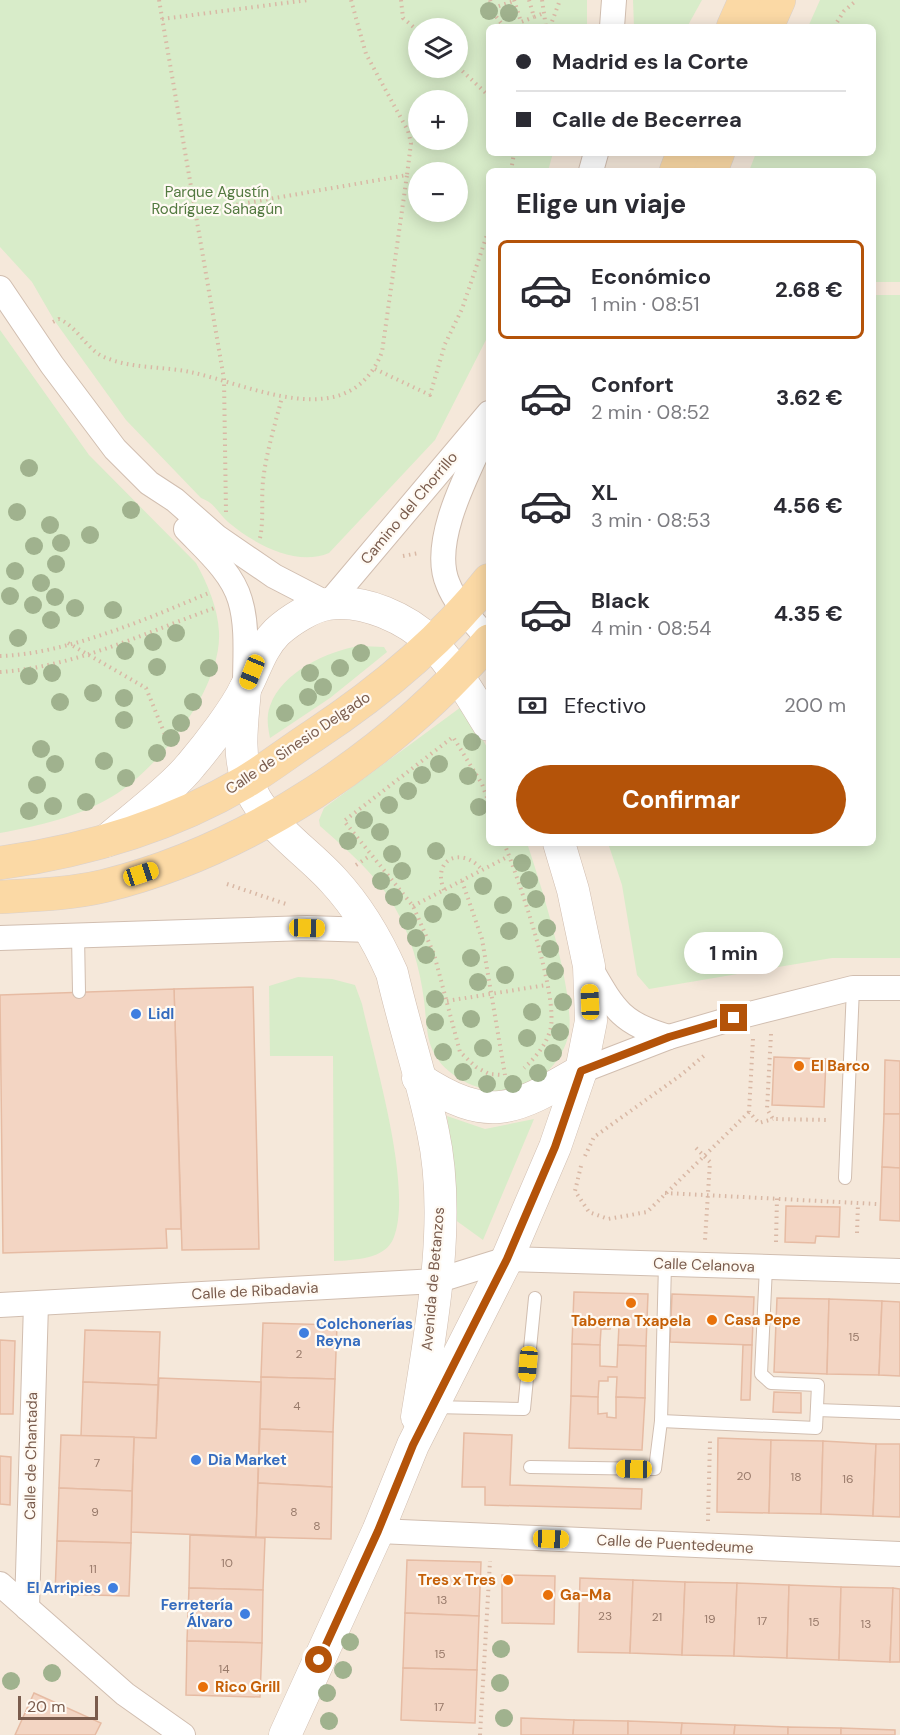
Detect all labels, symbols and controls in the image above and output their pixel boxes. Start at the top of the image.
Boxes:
map controls [408,18,468,222]
button: layers [408,18,468,78]
text: Madrid es la Corte [552,47,749,76]
button: + [408,90,468,150]
text: Calle de Becerrea [552,105,742,134]
button: − [408,162,468,222]
park label: Parque Agustín Rodríguez Sahagún [151,182,283,219]
text: Elige un viaje [516,186,686,221]
text: Económico [591,262,711,291]
icon: car [519,263,573,317]
text: 2.68 € [775,275,843,304]
text: 1 min · 08:51 [591,291,700,317]
text: Confort [591,370,674,399]
icon: car [519,371,573,425]
text: 3.62 € [776,383,843,412]
text: 2 min · 08:52 [591,399,710,425]
street label: Camino del Chorrillo [356,447,462,569]
text: XL [591,478,618,507]
icon: car [519,479,573,533]
text: 4.56 € [773,491,843,520]
text: 3 min · 08:53 [591,507,711,533]
text: Black [591,586,650,615]
icon: car [519,587,573,641]
text: 4.35 € [774,599,843,628]
text: 4 min · 08:54 [591,615,711,641]
car [237,652,267,692]
street label: Calle de Sinesio Delgado [222,687,374,799]
icon: cash [516,689,549,722]
text: Efectivo [564,691,646,720]
text: 200 m [784,692,846,718]
button: Confirmar [516,765,846,834]
car [121,860,161,888]
car [289,919,325,937]
callout: 1 min [684,931,783,973]
text: 1 min [709,940,758,966]
car [580,984,600,1020]
place label: Lidl [148,1004,174,1024]
route end [720,1004,747,1031]
marker: Lidl [129,1007,143,1021]
place label: El Barco [811,1056,870,1076]
marker: El Barco [792,1059,806,1073]
street label: Avenida de Betanzos [417,1206,449,1352]
street label: Calle Celanova [653,1253,755,1277]
street label: Calle de Ribadavia [191,1278,319,1304]
marker: Taberna Txapela [624,1296,638,1310]
place label: Casa Pepe [724,1310,801,1330]
place label: Taberna Txapela [571,1311,691,1331]
marker: Casa Pepe [705,1313,719,1327]
place label: Colchonerías Reyna [316,1314,413,1351]
marker: Colchonerías Reyna [297,1326,311,1340]
house number: 15 [848,1329,860,1345]
car [517,1345,539,1383]
house number: 2 [296,1346,303,1362]
street label: Calle de Chantada [20,1392,42,1520]
house number: 4 [293,1398,301,1414]
place label: Dia Market [208,1450,287,1470]
marker: Dia Market [189,1453,203,1467]
house number: 7 [94,1455,100,1471]
car [616,1460,652,1478]
house number: 20 [736,1468,752,1484]
house number: 18 [790,1469,802,1485]
house number: 16 [842,1471,854,1487]
house number: 9 [91,1504,99,1520]
house number: 8 [290,1504,298,1520]
house number: 8 [313,1518,321,1534]
car [533,1529,569,1549]
street label: Calle de Puentedeume [596,1530,754,1558]
house number: 10 [221,1555,233,1571]
house number: 11 [89,1561,97,1577]
place label: Tres x Tres [418,1570,496,1590]
marker: Tres x Tres [501,1573,515,1587]
place label: El Arripies [27,1578,101,1598]
marker: El Arripies [106,1581,120,1595]
place label: Ga-Ma [560,1585,611,1605]
marker: Ga-Ma [541,1588,555,1602]
house number: 13 [437,1592,447,1608]
place label: Ferretería Álvaro [161,1595,233,1632]
marker: Ferretería Álvaro [238,1607,252,1621]
house number: 23 [598,1608,612,1624]
house number: 21 [652,1609,662,1625]
house number: 19 [704,1611,716,1627]
house number: 17 [757,1613,767,1629]
house number: 15 [808,1614,820,1630]
house number: 13 [861,1616,871,1632]
route start [305,1646,332,1673]
house number: 15 [434,1646,446,1662]
house number: 14 [218,1661,230,1677]
place label: Rico Grill [215,1677,280,1697]
marker: Rico Grill [196,1680,210,1694]
scale bar [18,1693,98,1720]
text: 20 m [27,1696,66,1717]
house number: 17 [434,1699,444,1715]

